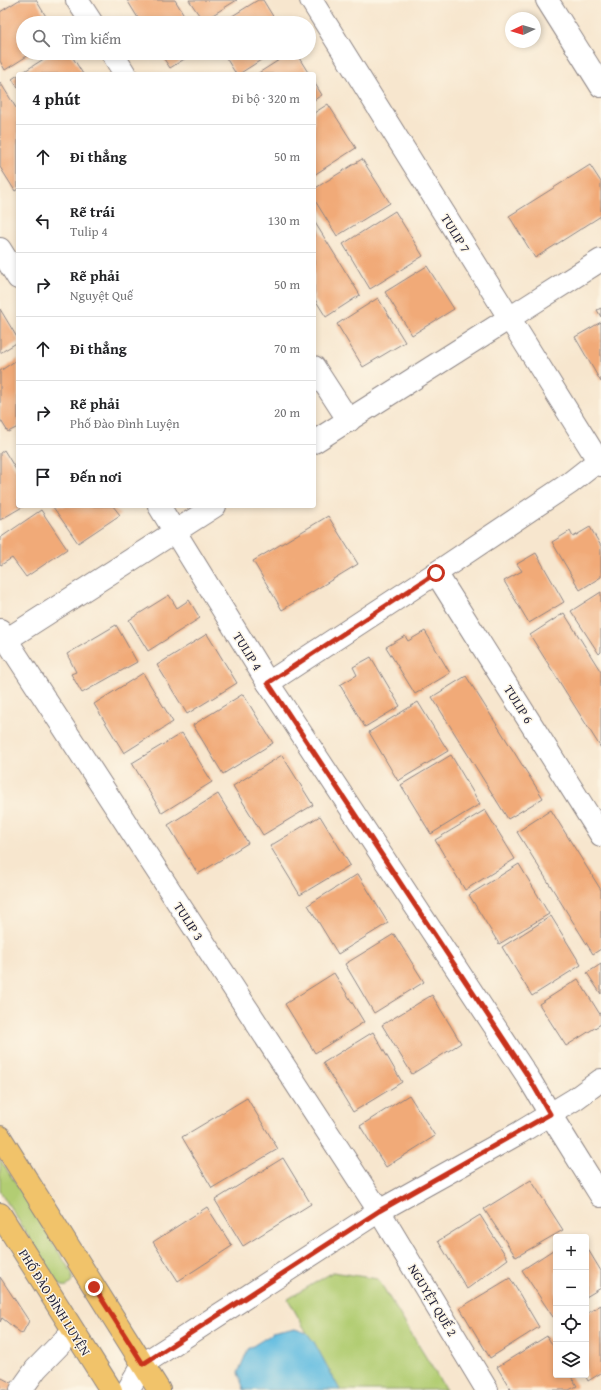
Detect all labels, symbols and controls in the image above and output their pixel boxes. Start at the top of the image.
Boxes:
north arrow [505,12,541,48]
search box [16,16,316,60]
icon: search [30,27,52,49]
text: Tìm kiếm [62,28,121,49]
text: 4 phút [32,86,80,111]
text: Đi bộ · 320 m [232,89,300,108]
icon: ahead [32,146,54,168]
text: Đi thẳng [70,146,127,167]
text: 50 m [274,147,300,166]
text: Rẽ trái [70,201,115,222]
icon: left [32,210,54,232]
street label: TULIP 7 [436,210,475,256]
text: 130 m [268,211,300,230]
text: Tulip 4 [70,222,108,241]
text: Rẽ phải [70,265,120,286]
icon: right [32,274,54,296]
text: 50 m [274,275,300,294]
text: Nguyệt Quế [70,286,133,305]
icon: ahead [32,338,54,360]
text: Đi thẳng [70,338,127,359]
text: 70 m [274,339,300,358]
text: Rẽ phải [70,393,120,414]
icon: right [32,402,54,424]
text: 20 m [274,403,300,422]
text: Phố Đào Đình Luyện [70,414,180,433]
icon: arrive [32,466,54,488]
text: Đến nơi [70,466,122,487]
route start [427,564,445,582]
street label: TULIP 4 [228,628,267,674]
street label: TULIP 6 [499,681,538,727]
street label: TULIP 3 [169,898,208,944]
map controls [553,1234,589,1378]
button: + [553,1234,589,1270]
street label: PHỐ ĐÀO ĐÌNH LUYỆN [14,1245,95,1360]
street label: NGUYỆT QUẾ 2 [403,1260,462,1340]
button: − [553,1270,589,1306]
route end [85,1278,103,1296]
button: locate [553,1306,589,1342]
button: layers [553,1342,589,1378]

